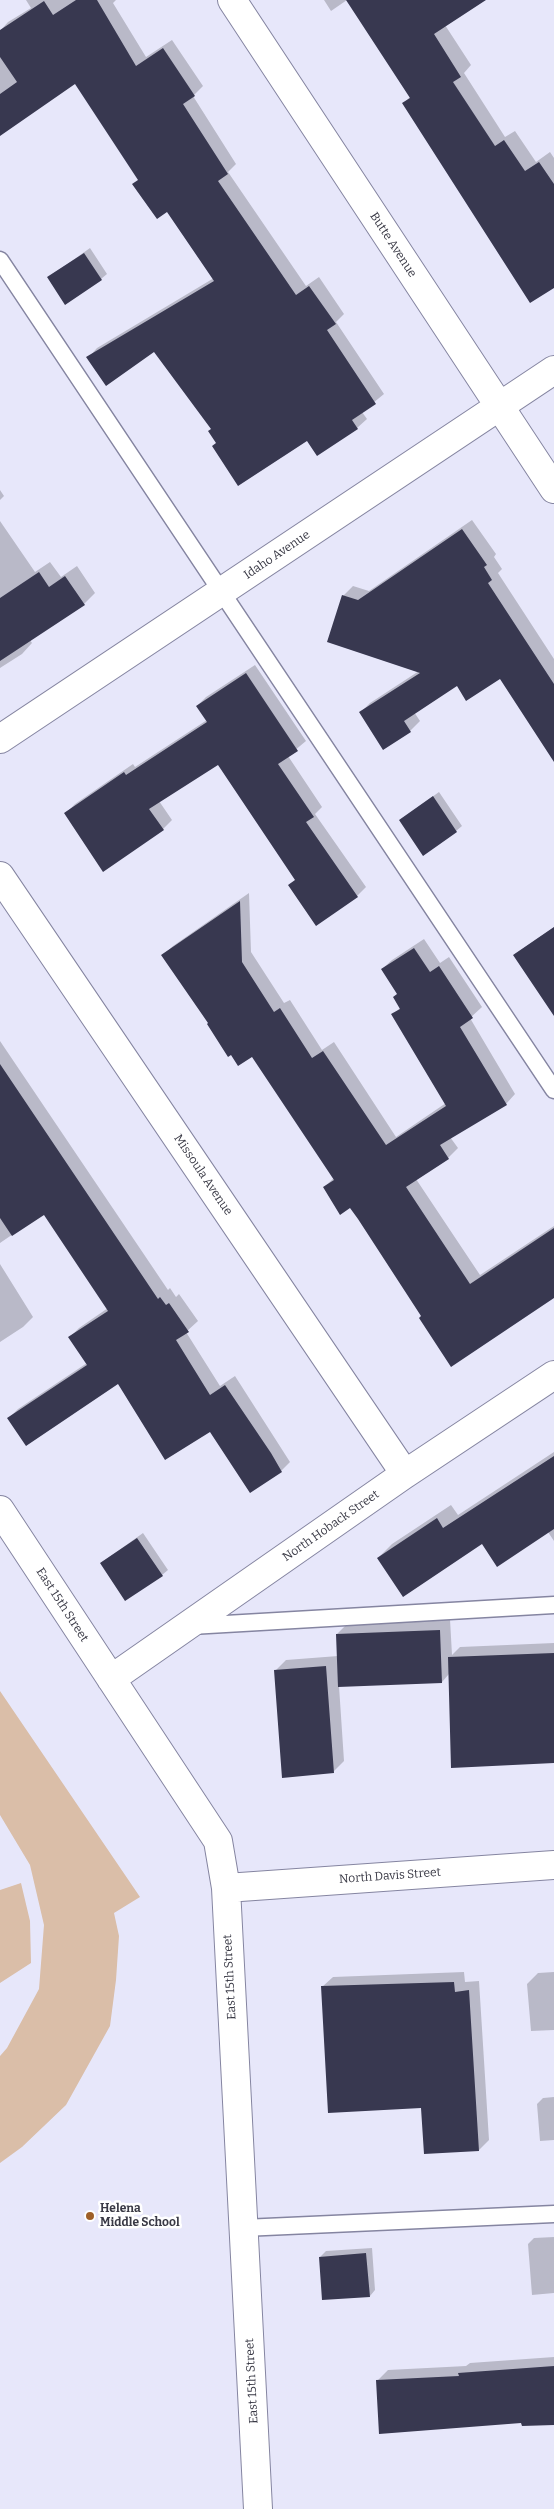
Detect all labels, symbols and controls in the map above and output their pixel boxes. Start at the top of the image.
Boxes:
street label: Butte Avenue [367,210,419,280]
street label: Idaho Avenue [241,528,313,582]
street label: Missoula Avenue [171,1132,235,1218]
street label: North Hoback Street [280,1487,382,1565]
street label: East 15th Street [33,1565,91,1645]
street label: North Davis Street [339,1865,441,1887]
street label: East 15th Street [221,1934,239,2020]
place label: Helena Middle School [100,2202,180,2230]
marker: Helena Middle School [84,2210,96,2222]
street label: East 15th Street [243,2338,261,2424]

